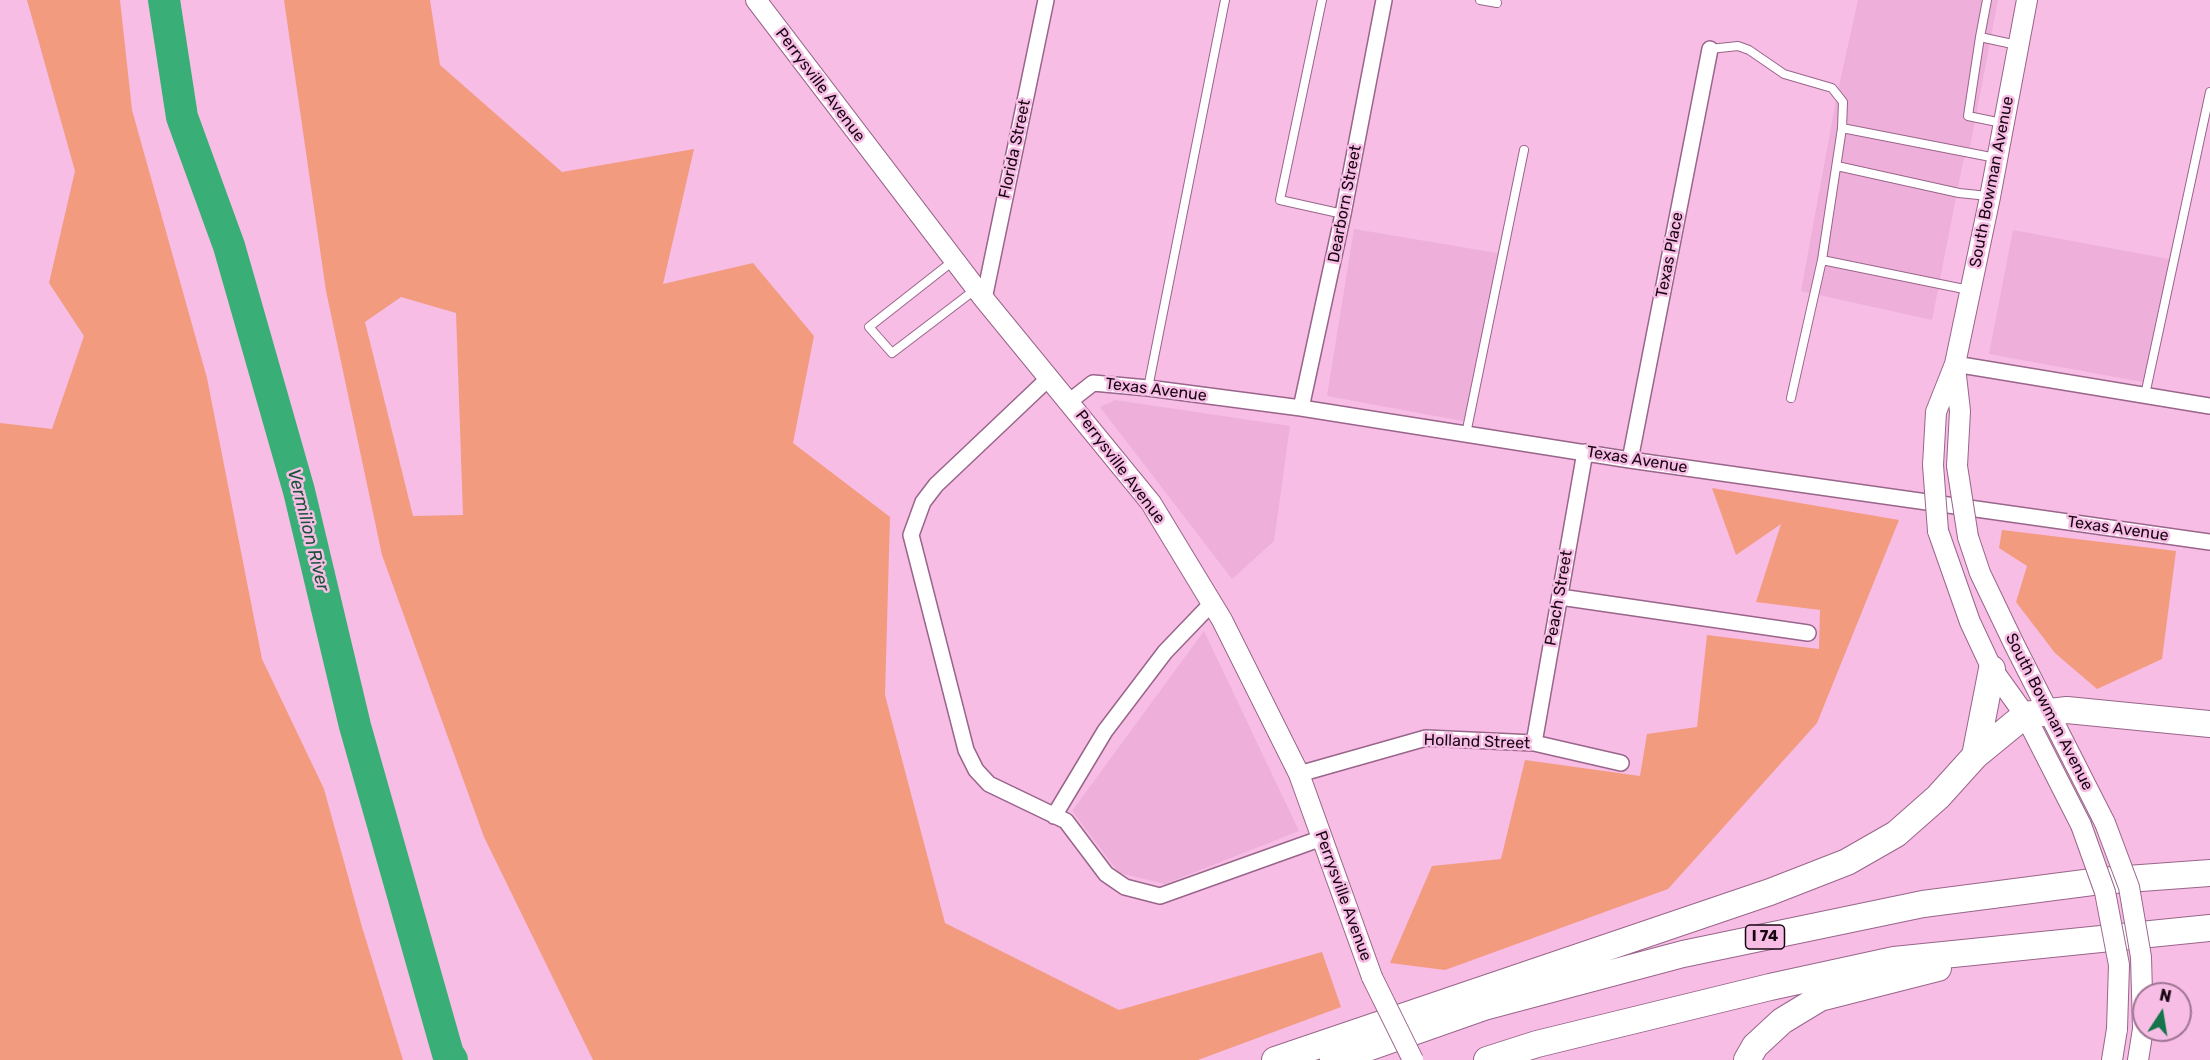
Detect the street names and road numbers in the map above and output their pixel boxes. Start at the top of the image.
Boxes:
street label: Perrysville Avenue [771,24,869,146]
street label: South Bowman Avenue [1966,95,2018,269]
street label: Florida Street [995,98,1035,200]
street label: Dearborn Street [1324,143,1366,265]
street label: Texas Place [1652,211,1688,299]
street label: Texas Avenue [1104,374,1208,406]
street label: Perrysville Avenue [1071,406,1169,528]
street label: Texas Avenue [1585,443,1689,477]
street label: Texas Avenue [2066,512,2170,546]
street label: Peach Street [1541,549,1577,647]
street label: South Bowman Avenue [2001,630,2097,794]
street label: Holland Street [1423,731,1531,753]
street label: Perrysville Avenue [1311,828,1375,964]
road number: I 74 [1746,925,1784,949]

